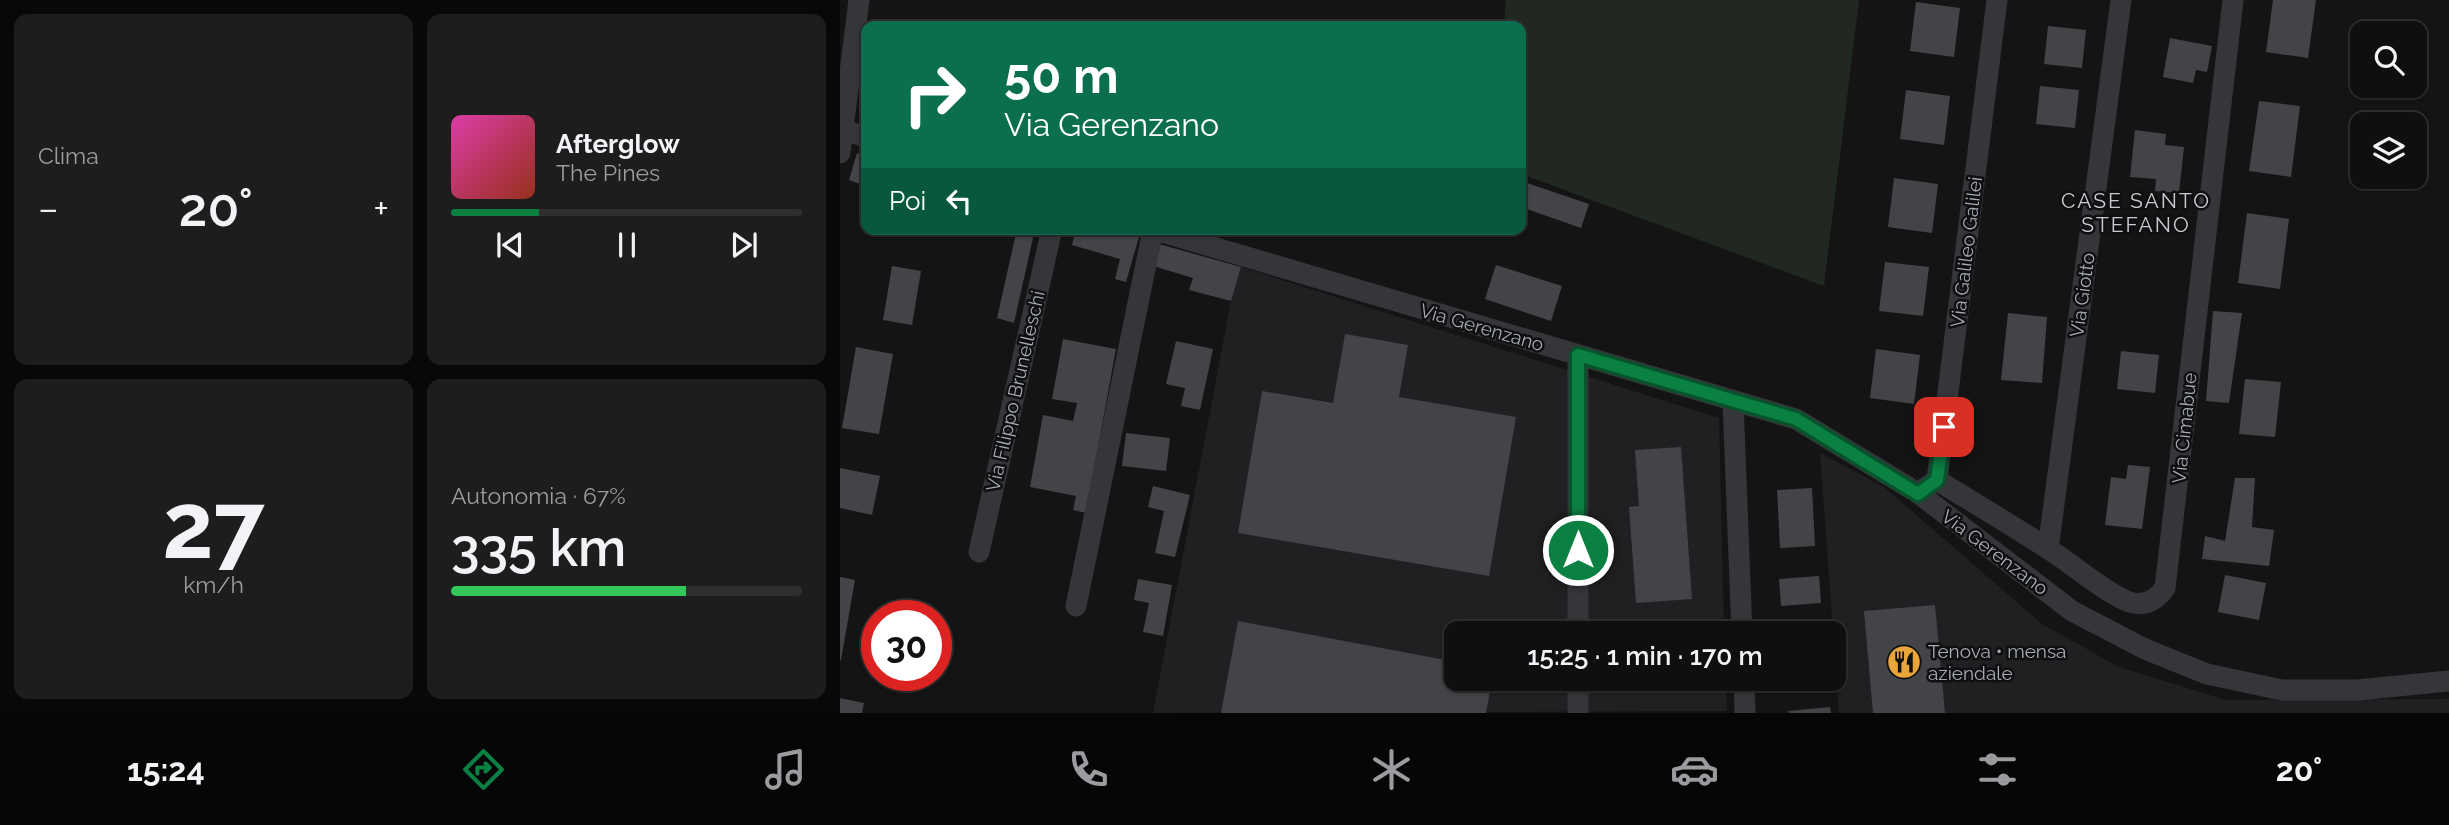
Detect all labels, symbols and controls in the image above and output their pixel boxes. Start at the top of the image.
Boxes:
map controls [2350,21,2427,189]
button: search [2350,21,2427,98]
text: 50 m [1004,47,1119,104]
icon: right [889,49,980,140]
text: Via Gerenzano [1004,106,1219,143]
button: layers [2350,112,2427,189]
text: Afterglow [556,129,680,159]
text: Clima [38,142,99,169]
text: The Pines [556,159,660,186]
street label: Via Galileo Galilei [1946,175,1986,329]
text: 20° [179,177,253,238]
icon: left [940,182,978,220]
text: − [38,186,58,231]
text: + [373,186,389,231]
text: Poi [889,186,926,216]
district label: CASE SANTO STEFANO [2061,188,2211,237]
icon: previous [491,226,529,264]
icon: pause [608,226,646,264]
icon: next [725,226,763,264]
street label: Via Giotto [2065,251,2099,339]
street label: Via Filippo Brunelleschi [981,288,1049,494]
street label: Via Gerenzano [1418,299,1546,355]
street label: Via Cimabue [2167,371,2201,485]
pin [1914,397,1974,457]
icon: arrive [1925,408,1963,446]
text: 27 [162,472,265,579]
text: Autonomia · 67% [451,482,626,509]
street label: Via Gerenzano [1937,505,2053,599]
position arrow [1541,513,1615,587]
text: 335 km [451,517,626,578]
text: km/h [183,571,244,598]
speed limit sign: 30 [861,600,952,691]
place label: Tenova • mensa aziendale [1928,640,2066,684]
text: 15:25 · 1 min · 170 m [1527,641,1763,671]
restaurant icon: Tenova • mensa aziendale [1885,643,1923,681]
icon: directions [459,745,508,794]
icon: music [761,745,810,794]
icon: phone [1064,745,1113,794]
icon: climate [1367,745,1416,794]
icon: car [1670,745,1719,794]
icon: filters [1973,745,2022,794]
text: 15:24 [127,751,205,788]
text: 20° [2276,751,2322,788]

